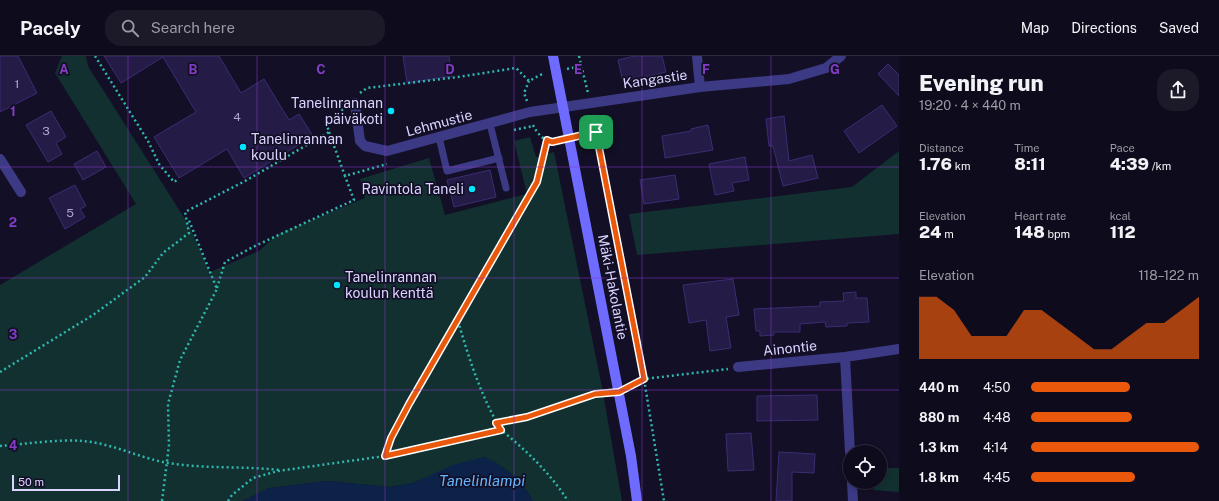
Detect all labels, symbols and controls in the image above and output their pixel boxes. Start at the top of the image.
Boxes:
search box [105,10,385,46]
text: Pacely [20,17,81,39]
icon: search [119,17,141,39]
text: Search here [151,19,235,36]
text: Map [1021,20,1049,36]
text: Directions [1071,20,1137,36]
text: Saved [1159,20,1199,36]
text: A [59,62,69,77]
text: B [189,62,198,77]
text: C [316,62,326,77]
text: D [445,62,455,77]
text: E [574,62,582,77]
text: F [702,62,710,77]
text: G [830,62,840,77]
street label: Kangastie [622,67,688,91]
button: share [1157,69,1199,111]
text: Evening run [919,70,1044,96]
house number: 1 [15,77,19,91]
place label: Tanelinrannan päiväkoti [291,95,383,127]
text: 19:20 · 4 × 440 m [919,98,1021,113]
text: 1 [10,104,16,119]
marker: Tanelinrannan päiväkoti [386,106,396,116]
street label: Lehmustie [404,106,474,140]
house number: 4 [233,110,241,124]
pin [579,115,613,149]
icon: arrive [585,121,607,143]
house number: 3 [42,124,50,138]
place label: Tanelinrannan koulu [251,131,343,163]
marker: Tanelinrannan koulu [238,142,248,152]
text: Distance [919,142,964,154]
text: Time [1014,142,1039,154]
text: Pace [1110,142,1135,154]
text: 1.76 [919,154,952,174]
text: 8:11 [1014,154,1046,174]
text: 4:39 [1110,154,1149,174]
text: km [952,160,970,172]
text: /km [1149,160,1171,172]
place label: Ravintola Taneli [361,181,464,197]
marker: Ravintola Taneli [467,184,477,194]
house number: 5 [66,206,74,220]
text: Elevation [919,210,966,222]
text: Heart rate [1014,210,1066,222]
text: kcal [1110,210,1131,222]
text: 2 [9,215,17,230]
text: 24 [919,222,941,242]
text: 148 [1014,222,1045,242]
text: 112 [1110,222,1136,242]
text: m [941,228,954,240]
text: bpm [1045,228,1070,240]
street label: Mäki-Hakolantie [595,233,631,341]
text: Elevation [919,268,974,283]
text: 118–122 m [1139,268,1199,283]
place label: Tanelinrannan koulun kenttä [345,269,437,301]
marker: Tanelinrannan koulun kenttä [332,280,342,290]
text: 3 [9,327,18,342]
street label: Ainontie [762,337,818,359]
text: 440 m [919,380,959,395]
text: 4:50 [983,380,1010,395]
text: 880 m [919,410,959,425]
text: 4:48 [983,410,1011,425]
text: 4 [9,438,18,453]
text: 1.3 km [919,440,959,455]
text: 4:14 [983,440,1008,455]
map controls [843,445,887,489]
button: locate [843,445,887,489]
text: 1.8 km [919,470,959,485]
text: 4:45 [983,470,1010,485]
water label: Tanelinlampi [439,472,525,489]
scale bar [12,473,120,492]
text: 50 m [18,476,44,488]

